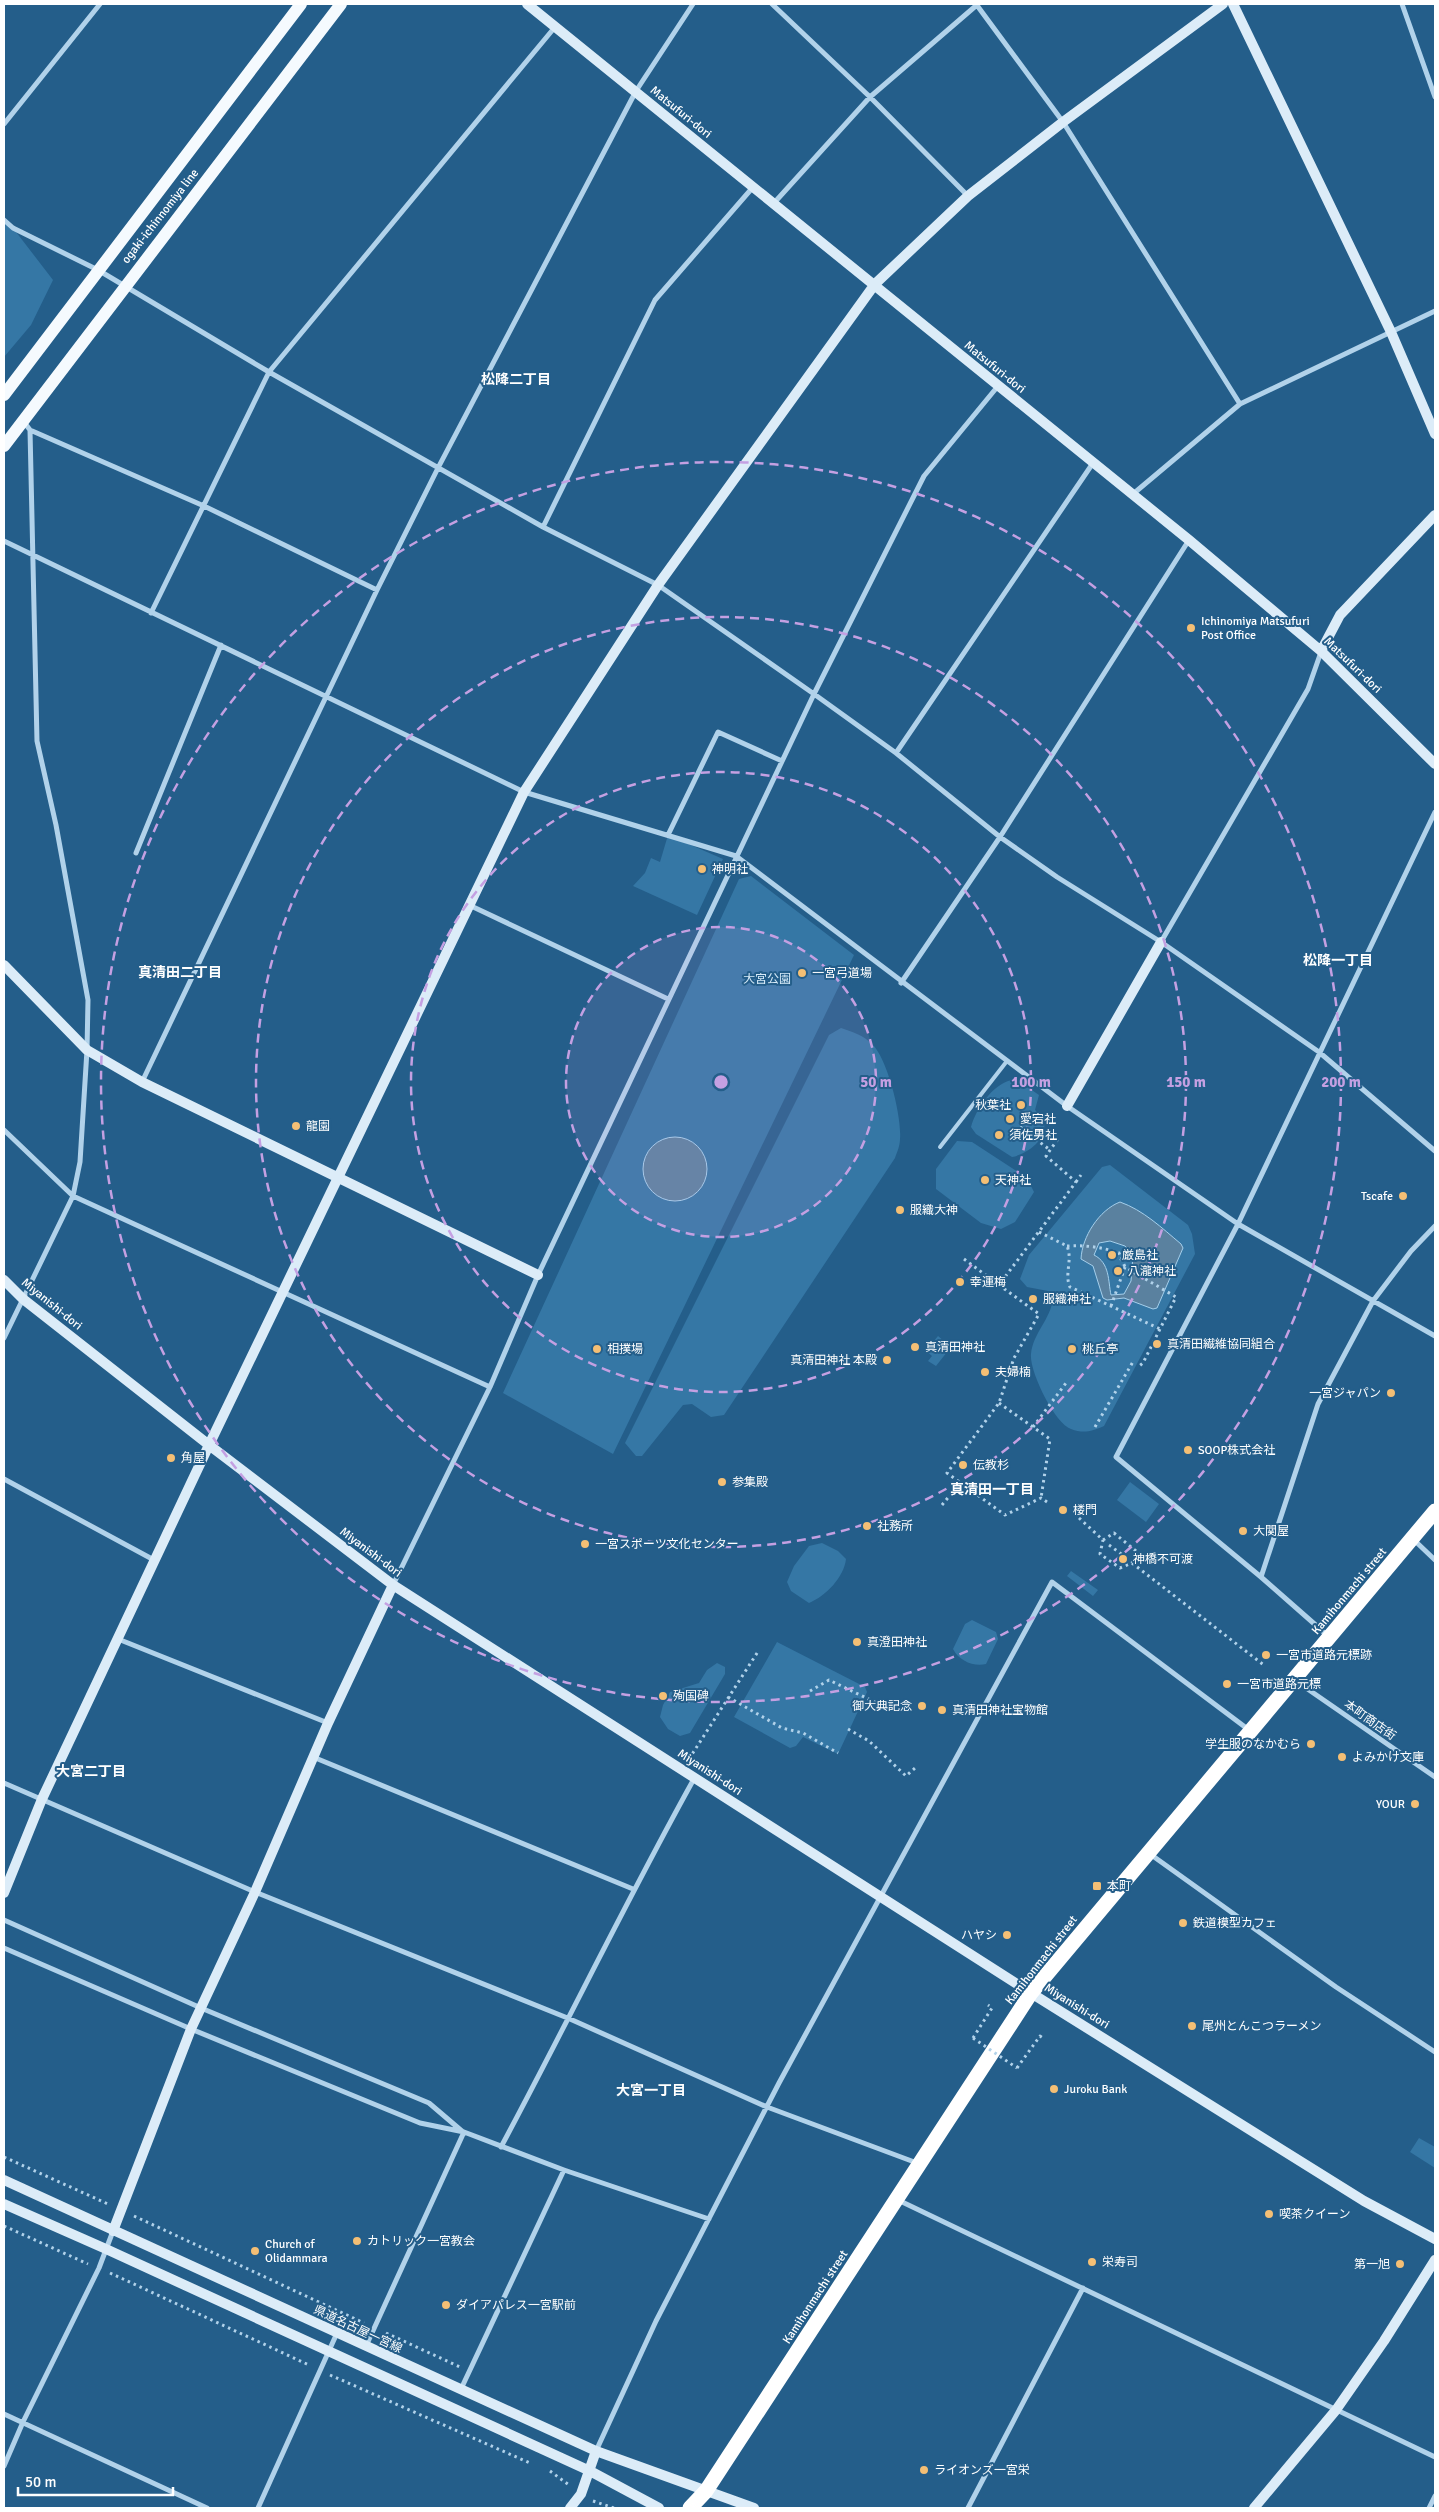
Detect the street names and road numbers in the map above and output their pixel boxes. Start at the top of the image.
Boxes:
street label: Matsufuri-dori [647,83,714,142]
street label: ogaki-ichinnomiya line [119,166,202,267]
street label: Matsufuri-dori [961,338,1028,397]
street label: Matsufuri-dori [1321,634,1385,697]
street label: Miyanishi-dori [18,1275,85,1333]
street label: Miyanishi-dori [337,1524,405,1581]
street label: Kamihonmachi street [1309,1545,1390,1638]
street label: 本町商店街 [1341,1697,1399,1744]
street label: Miyanishi-dori [675,1746,745,1799]
street label: Kamihonmachi street [1002,1913,1081,2008]
street label: Miyanishi-dori [1041,1980,1112,2032]
street label: Kamihonmachi street [779,2248,851,2347]
street label: 県道名古屋一宮線 [311,2302,404,2357]

